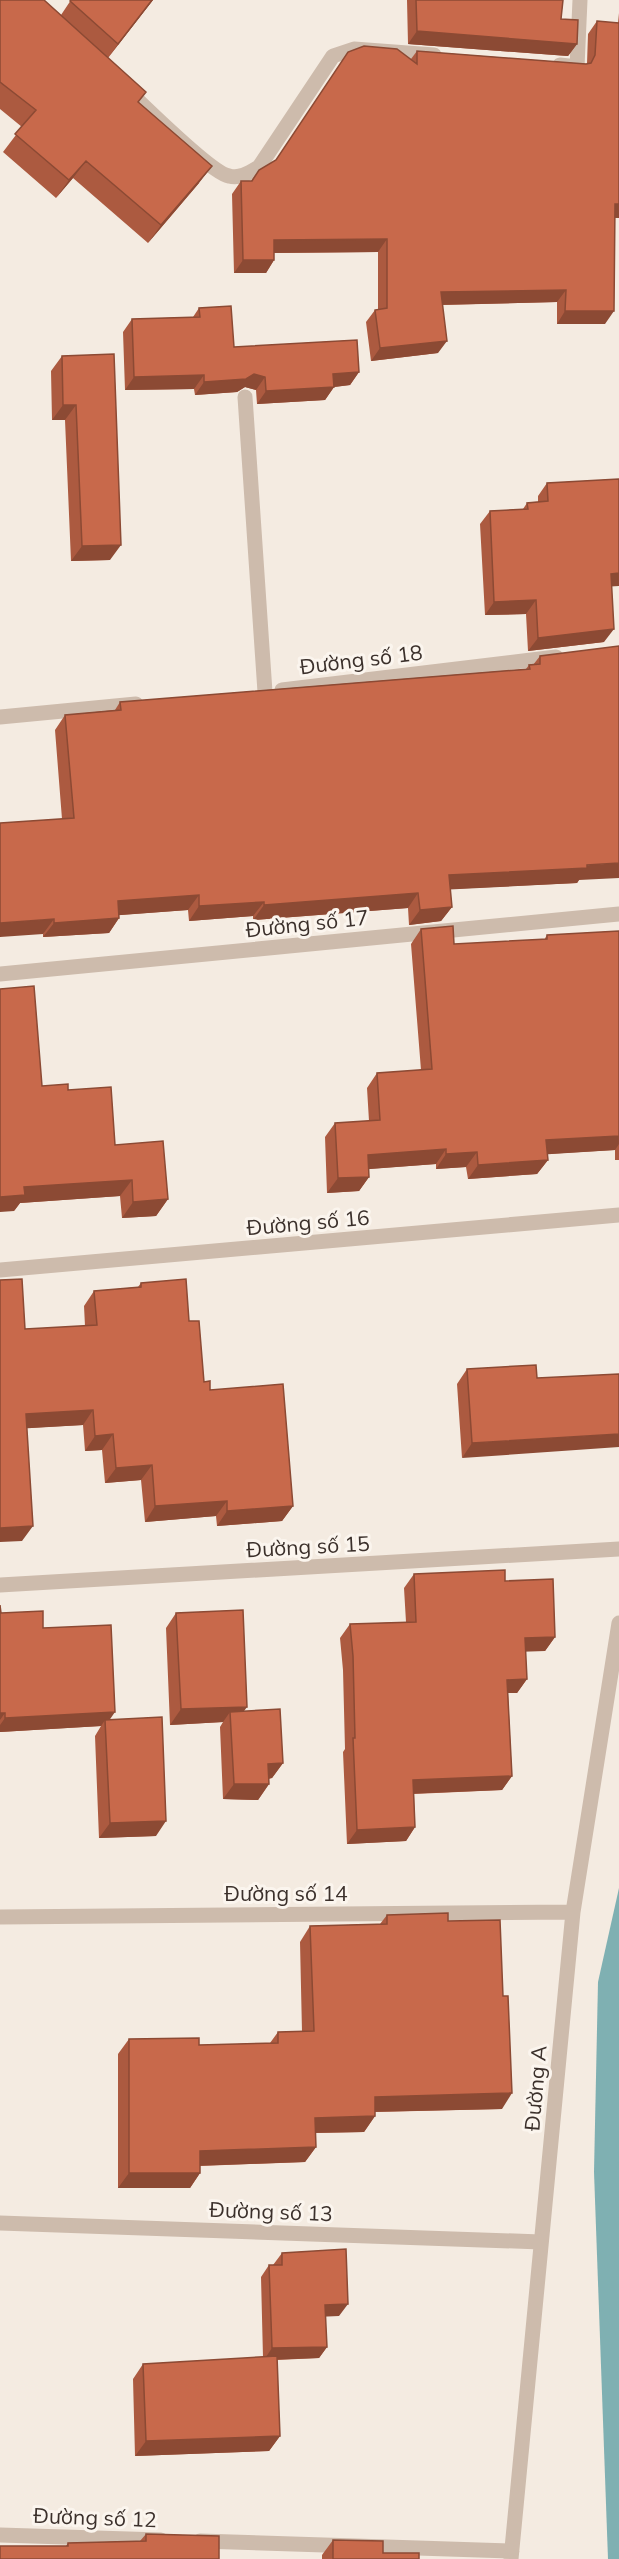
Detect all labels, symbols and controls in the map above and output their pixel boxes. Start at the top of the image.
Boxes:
street label: Đường số 18 [298,639,424,679]
street label: Đường số 17 [244,904,370,942]
street label: Đường số 16 [245,1204,371,1240]
street label: Đường số 15 [246,1530,370,1562]
street label: Đường số 14 [224,1880,348,1906]
street label: Đường A [518,2044,552,2132]
street label: Đường số 13 [209,2196,333,2226]
street label: Đường số 12 [33,2502,157,2532]

